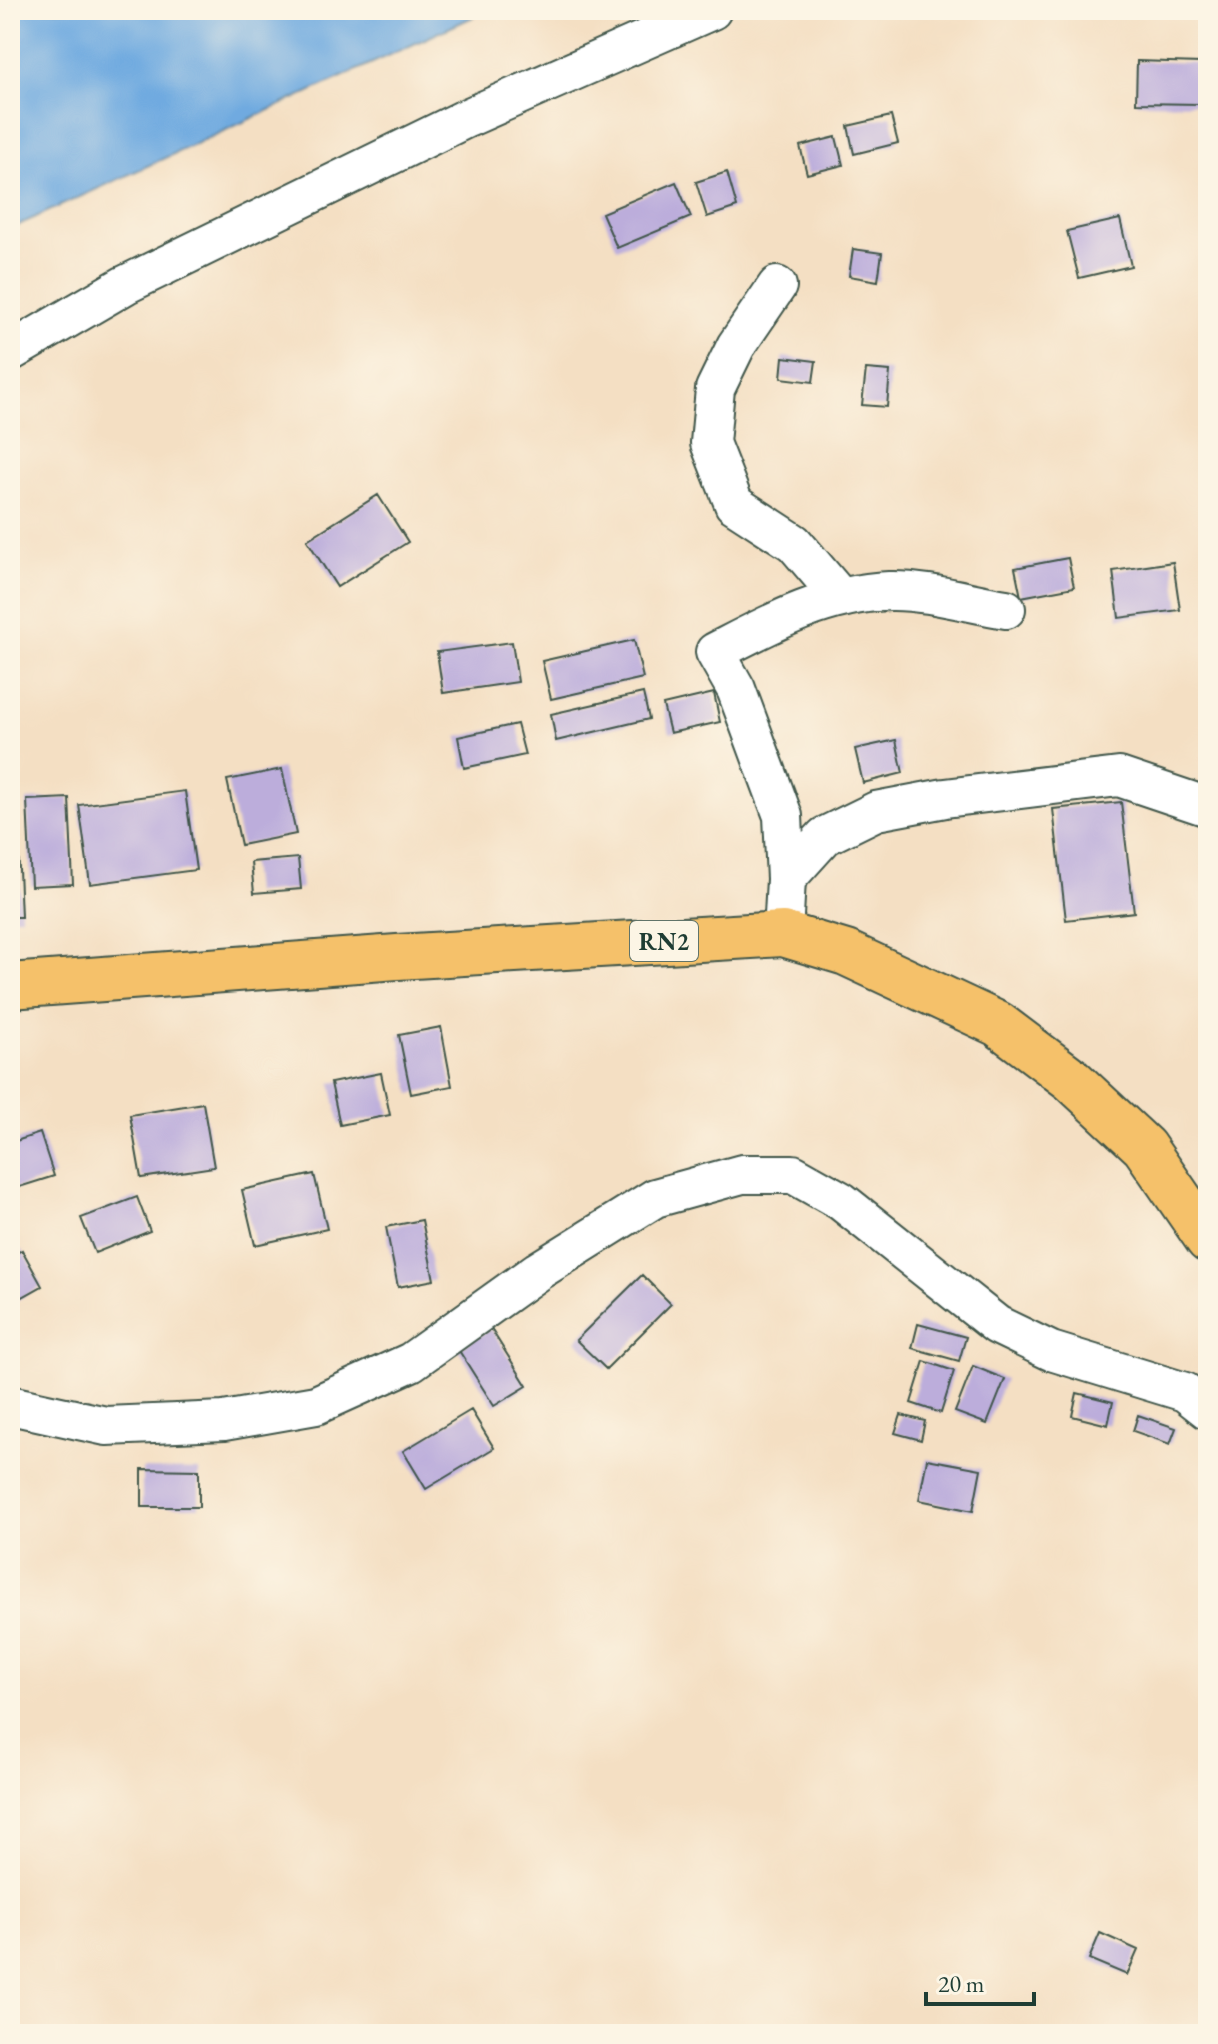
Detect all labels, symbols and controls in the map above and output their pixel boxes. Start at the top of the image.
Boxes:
road number: RN2 [630,921,698,961]
scale bar [926,1956,1034,2006]
text: 20 m [938,1968,985,1999]

